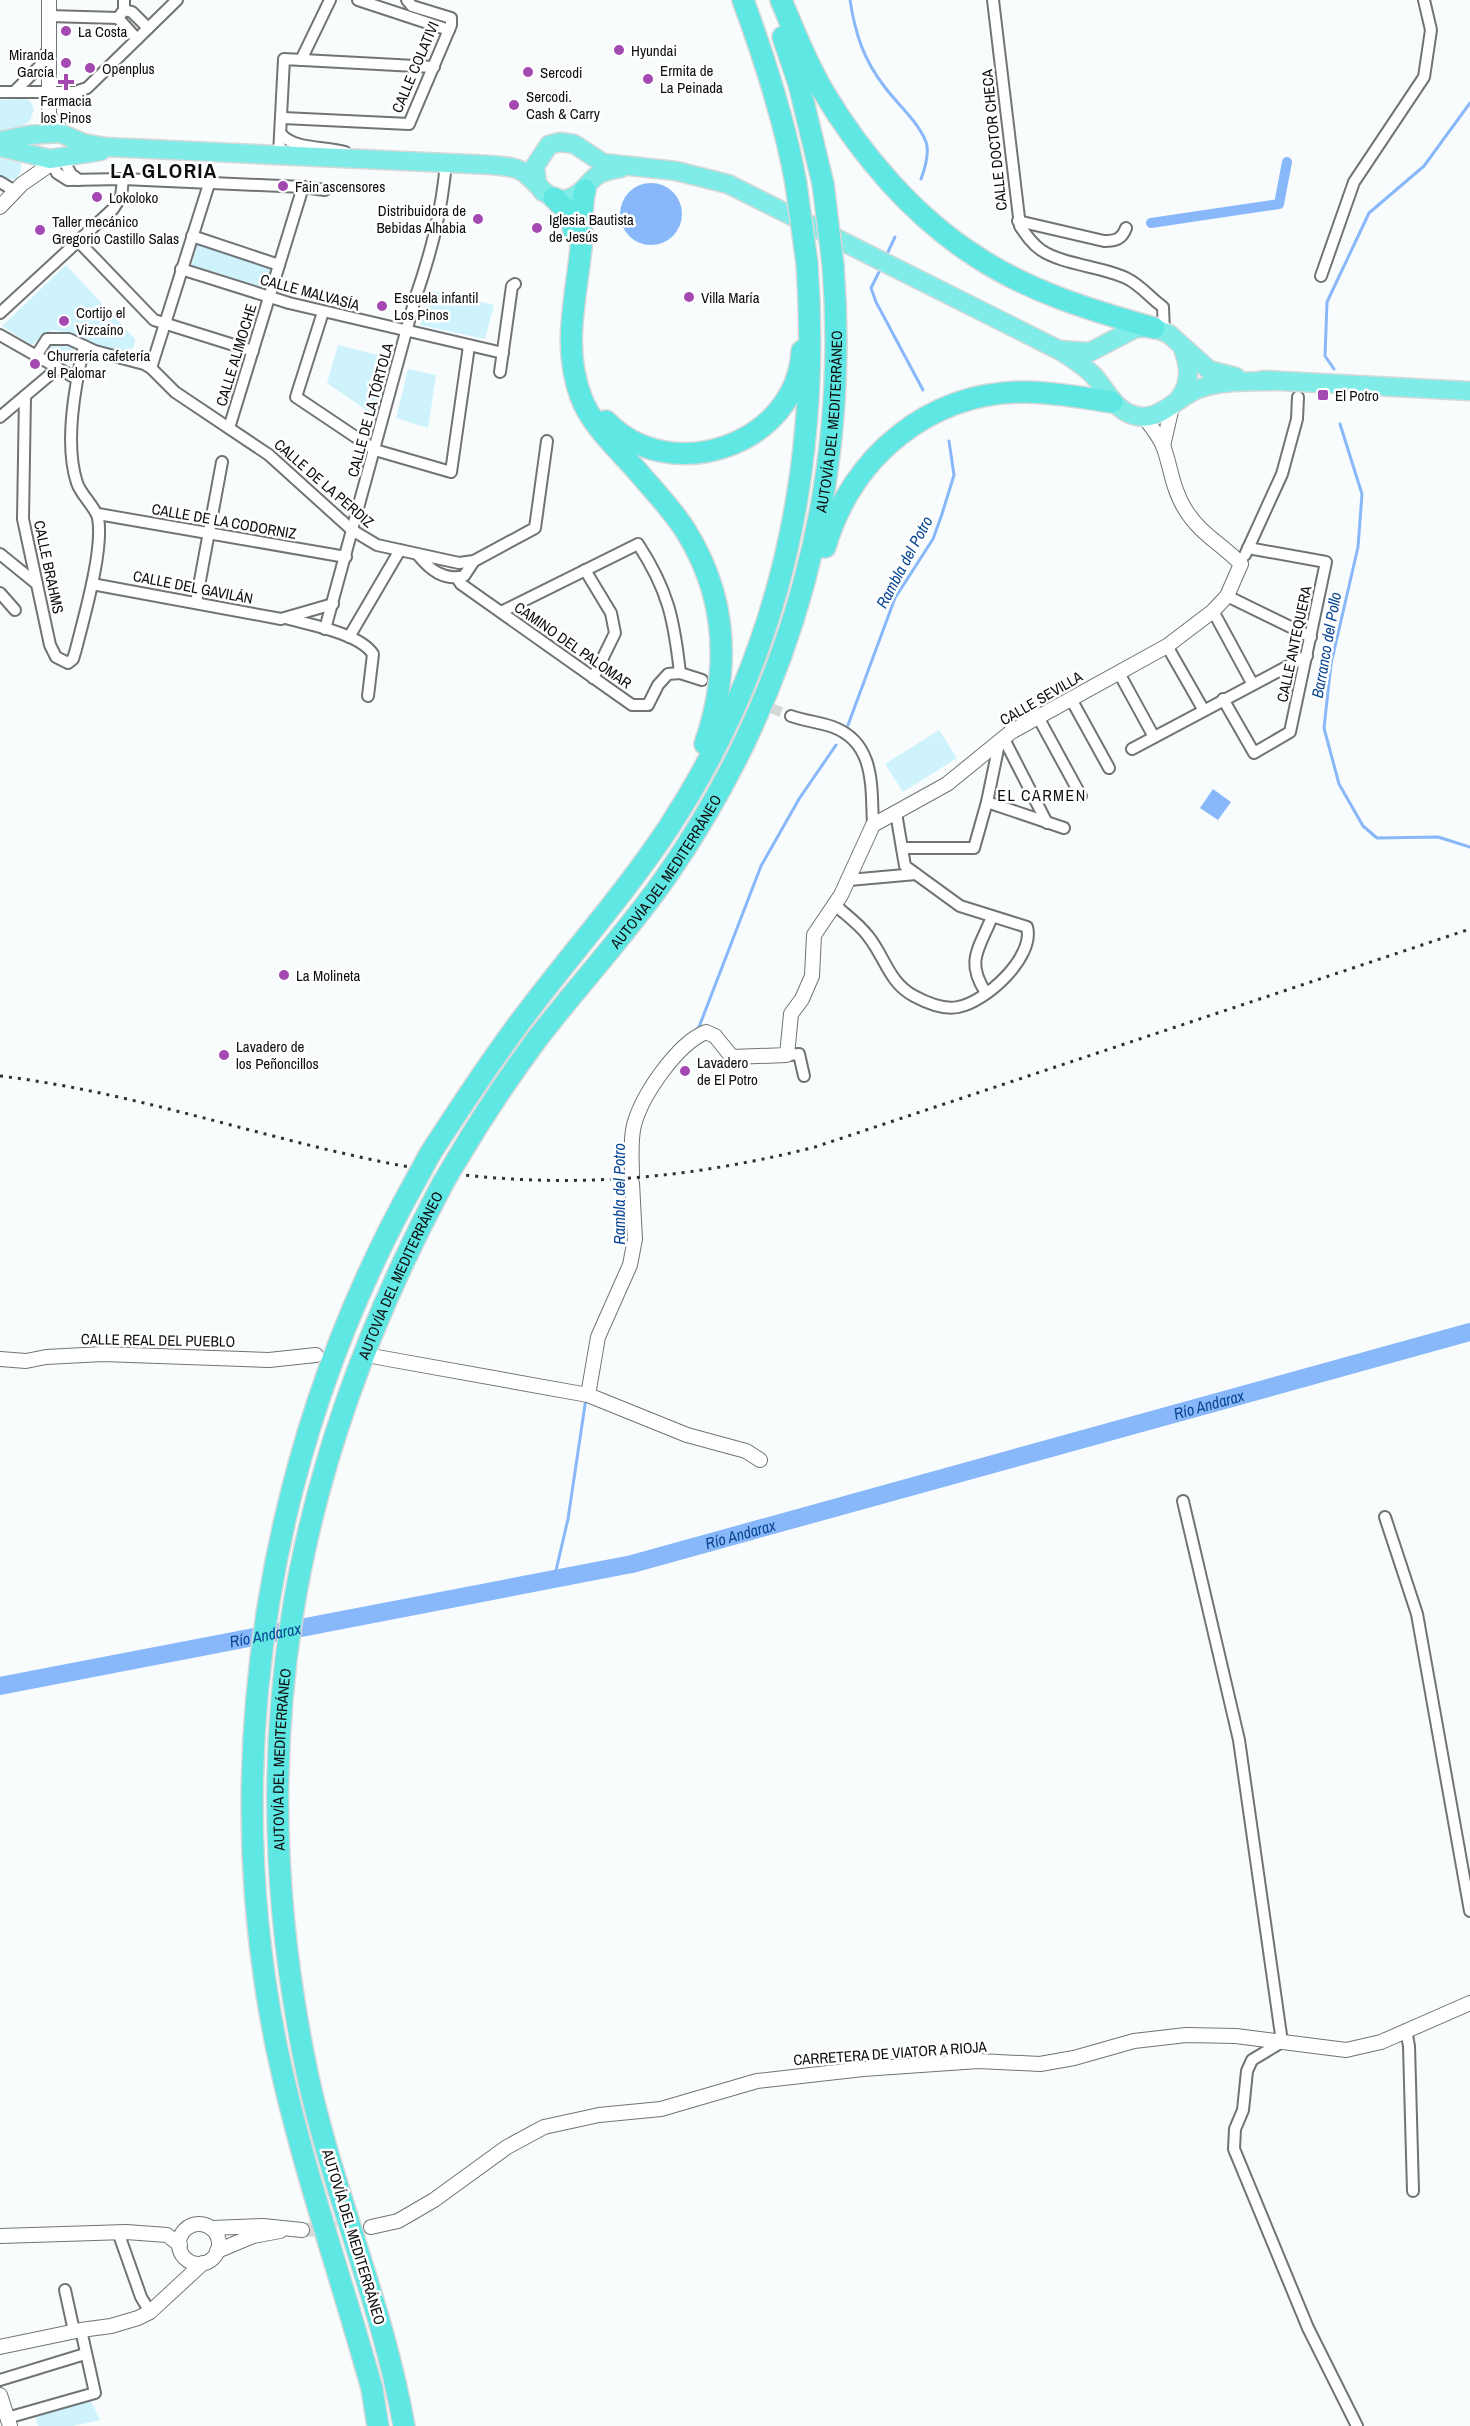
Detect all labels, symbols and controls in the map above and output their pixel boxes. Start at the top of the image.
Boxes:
street label: CALLE COLATIVI [386,18,444,116]
place label: La Costa [78,21,127,42]
marker: La Costa [59,24,73,38]
place label: Hyundai [631,40,677,61]
marker: Hyundai [612,43,626,57]
place label: Miranda García [9,44,54,82]
marker: Miranda García [59,56,73,70]
place label: Openplus [102,58,155,79]
place label: Ermita de La Peinada [660,60,723,98]
marker: Openplus [83,61,97,75]
place label: Sercodi [540,62,582,83]
marker: Sercodi [521,65,535,79]
street label: CALLE DOCTOR CHECA [976,68,1012,212]
marker: Ermita de La Peinada [641,72,655,86]
marker: Farmacia los Pinos [59,75,73,89]
place label: Sercodi. Cash & Carry [526,86,601,124]
place label: Farmacia los Pinos [40,90,92,128]
marker: Sercodi. Cash & Carry [507,98,521,112]
district label: LA GLORIA [110,156,218,185]
place label: Fain ascensores [295,176,385,197]
marker: Fain ascensores [276,179,290,193]
place label: Lokoloko [109,187,158,208]
marker: Lokoloko [90,190,104,204]
place label: Distribuidora de Bebidas Alhabia [376,200,466,238]
place label: Iglesia Bautista de Jesús [549,209,634,247]
place label: Taller mecánico Gregorio Castillo Salas [52,211,179,249]
marker: Distribuidora de Bebidas Alhabia [471,212,485,226]
marker: Iglesia Bautista de Jesús [530,221,544,235]
marker: Taller mecánico Gregorio Castillo Salas [33,223,47,237]
street label: CALLE MALVASÍA [258,269,363,316]
place label: Escuela infantil Los Pinos [394,287,478,325]
place label: Villa María [701,287,760,308]
marker: Villa María [682,290,696,304]
marker: Escuela infantil Los Pinos [375,299,389,313]
street label: CALLE ALIMOCHE [210,301,262,409]
place label: Cortijo el Vizcaíno [76,302,125,340]
marker: Cortijo el Vizcaíno [57,314,71,328]
street label: AUTOVÍA DEL MEDITERRÁNEO [810,330,846,515]
street label: CALLE DE LA TÓRTOLA [342,340,398,479]
place label: Churrería cafetería el Palomar [47,345,150,383]
marker: Churrería cafetería el Palomar [28,357,42,371]
place label: El Potro [1335,385,1379,406]
marker: El Potro [1316,388,1330,402]
street label: CALLE DE LA PERDIZ [270,434,379,533]
street label: CALLE DE LA CODORNIZ [150,498,298,544]
water label: Rambla del Potro [870,512,938,612]
street label: CALLE BRAHMS [29,518,69,616]
street label: CALLE DEL GAVILÁN [131,565,255,609]
street label: CALLE ANTEQUERA [1271,583,1317,704]
water label: Barranco del Pollo [1306,590,1346,700]
street label: CAMINO DEL PALOMAR [510,597,636,693]
street label: CALLE SEVILLA [996,665,1087,730]
district label: EL CARMEN [997,784,1087,806]
street label: AUTOVÍA DEL MEDITERRÁNEO [604,791,726,953]
place label: La Molineta [296,965,360,986]
marker: La Molineta [277,968,291,982]
place label: Lavadero de los Peñoncillos [236,1036,319,1074]
marker: Lavadero de los Peñoncillos [217,1048,231,1062]
place label: Lavadero de El Potro [697,1052,758,1090]
marker: Lavadero de El Potro [678,1064,692,1078]
water label: Rambla del Potro [608,1143,630,1245]
street label: AUTOVÍA DEL MEDITERRÁNEO [352,1187,447,1363]
street label: CALLE REAL DEL PUEBLO [81,1328,235,1352]
water label: Río Andarax [1171,1384,1247,1425]
water label: Río Andarax [703,1514,778,1554]
water label: Río Andarax [228,1617,303,1652]
street label: AUTOVÍA DEL MEDITERRÁNEO [267,1667,295,1852]
street label: CARRETERA DE VIATOR A RIOJA [793,2036,988,2070]
street label: AUTOVÍA DEL MEDITERRÁNEO [317,2146,391,2327]

